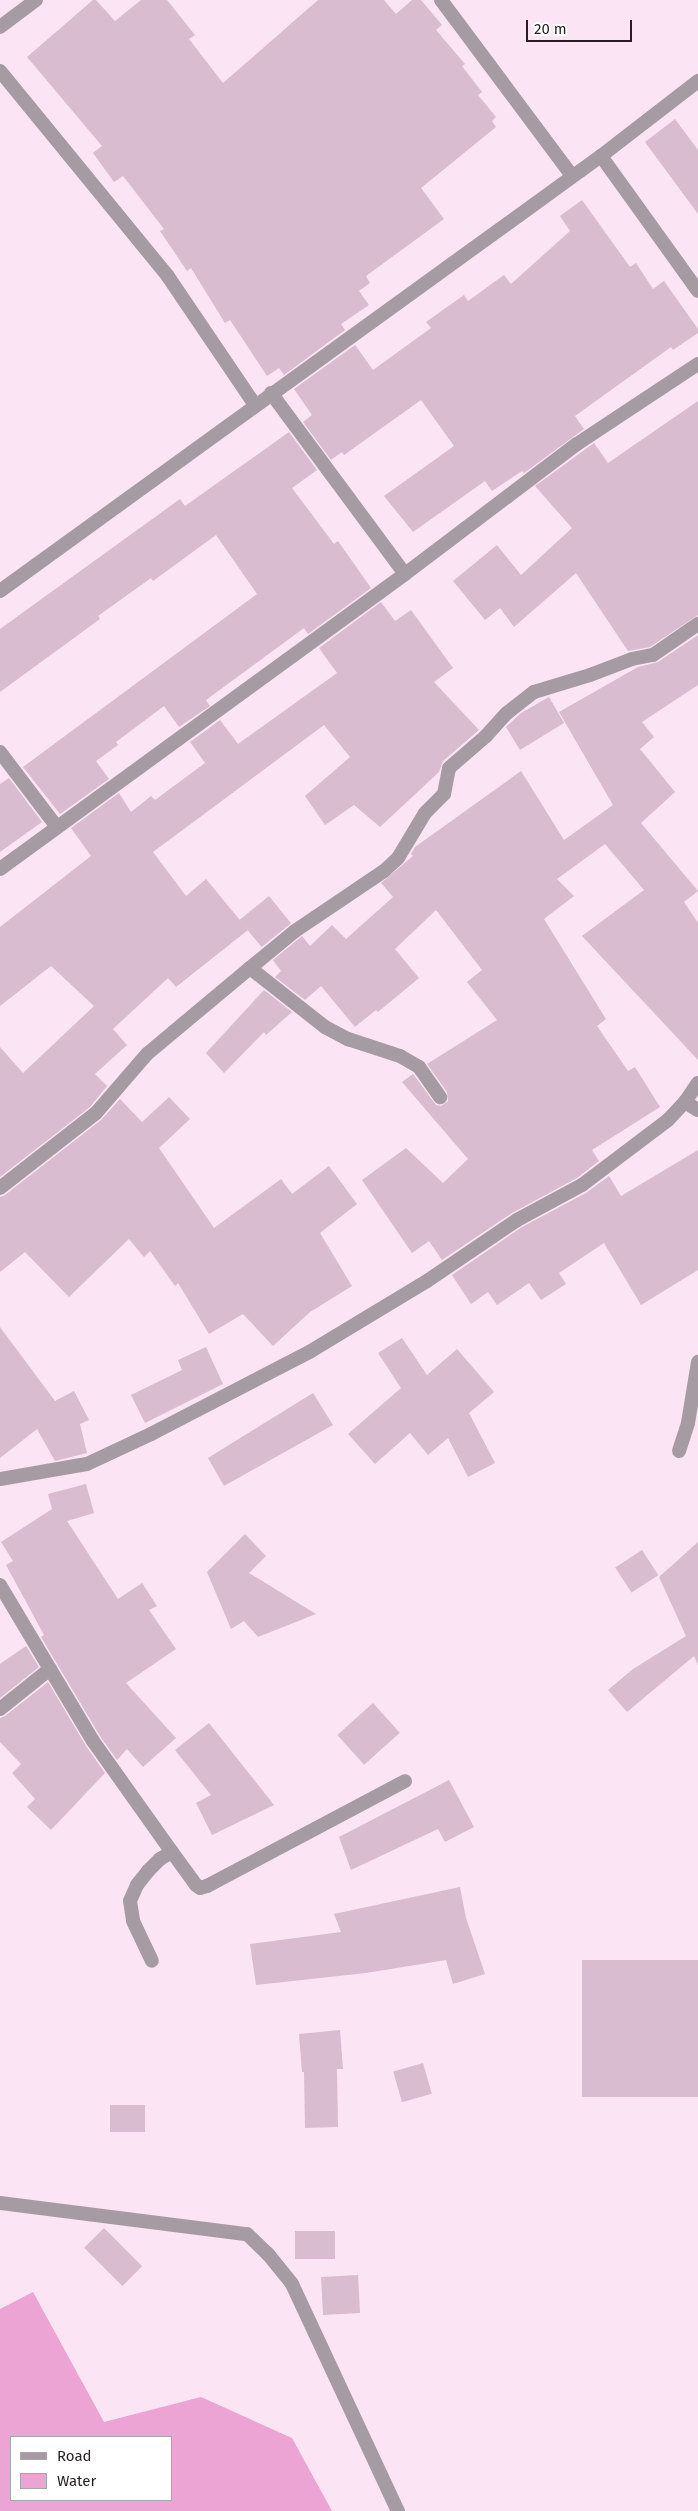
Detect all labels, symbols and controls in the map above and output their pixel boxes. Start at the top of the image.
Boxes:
scale bar [528,10,634,42]
text: 20 m [534,20,567,38]
legend [10,2436,172,2501]
text: Road [57,2447,92,2465]
text: Water [57,2472,96,2490]

